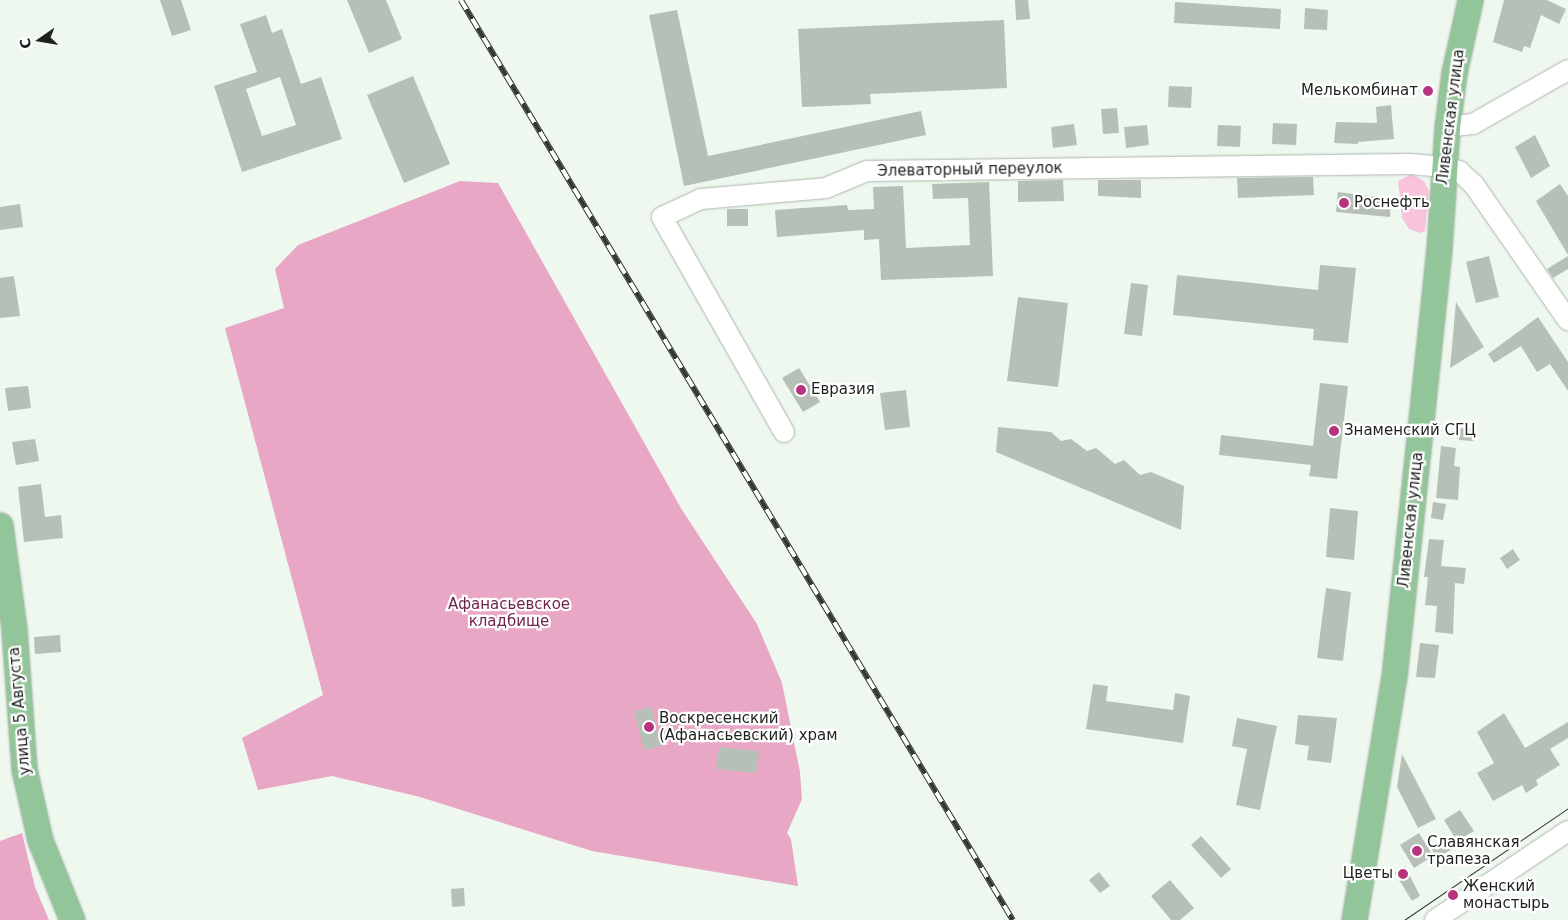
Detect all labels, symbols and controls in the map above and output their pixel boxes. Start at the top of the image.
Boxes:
north arrow [15,15,65,65]
text: С [16,37,34,50]
street label: Ливенская улица [1434,48,1468,186]
place label: Мелькомбинат [1301,82,1418,100]
marker: Мелькомбинат [1422,85,1434,97]
street label: Элеваторный переулок [877,159,1063,181]
place label: Роснефть [1354,194,1430,212]
marker: Роснефть [1338,197,1350,209]
place label: Евразия [811,381,875,399]
marker: Евразия [795,384,807,396]
place label: Знаменский СГЦ [1344,422,1476,440]
marker: Знаменский СГЦ [1328,425,1340,437]
street label: Ливенская улица [1395,451,1427,589]
park label: Афанасьевское кладбище [448,595,570,630]
street label: улица 5 Августа [5,646,35,776]
place label: Воскресенский (Афанасьевский) храм [659,709,838,744]
marker: Воскресенский (Афанасьевский) храм [643,721,655,733]
place label: Славянская трапеза [1427,833,1519,868]
marker: Славянская трапеза [1411,845,1423,857]
place label: Цветы [1343,865,1393,883]
marker: Цветы [1397,868,1409,880]
place label: Женский монастырь [1463,877,1550,912]
marker: Женский монастырь [1447,889,1459,901]

